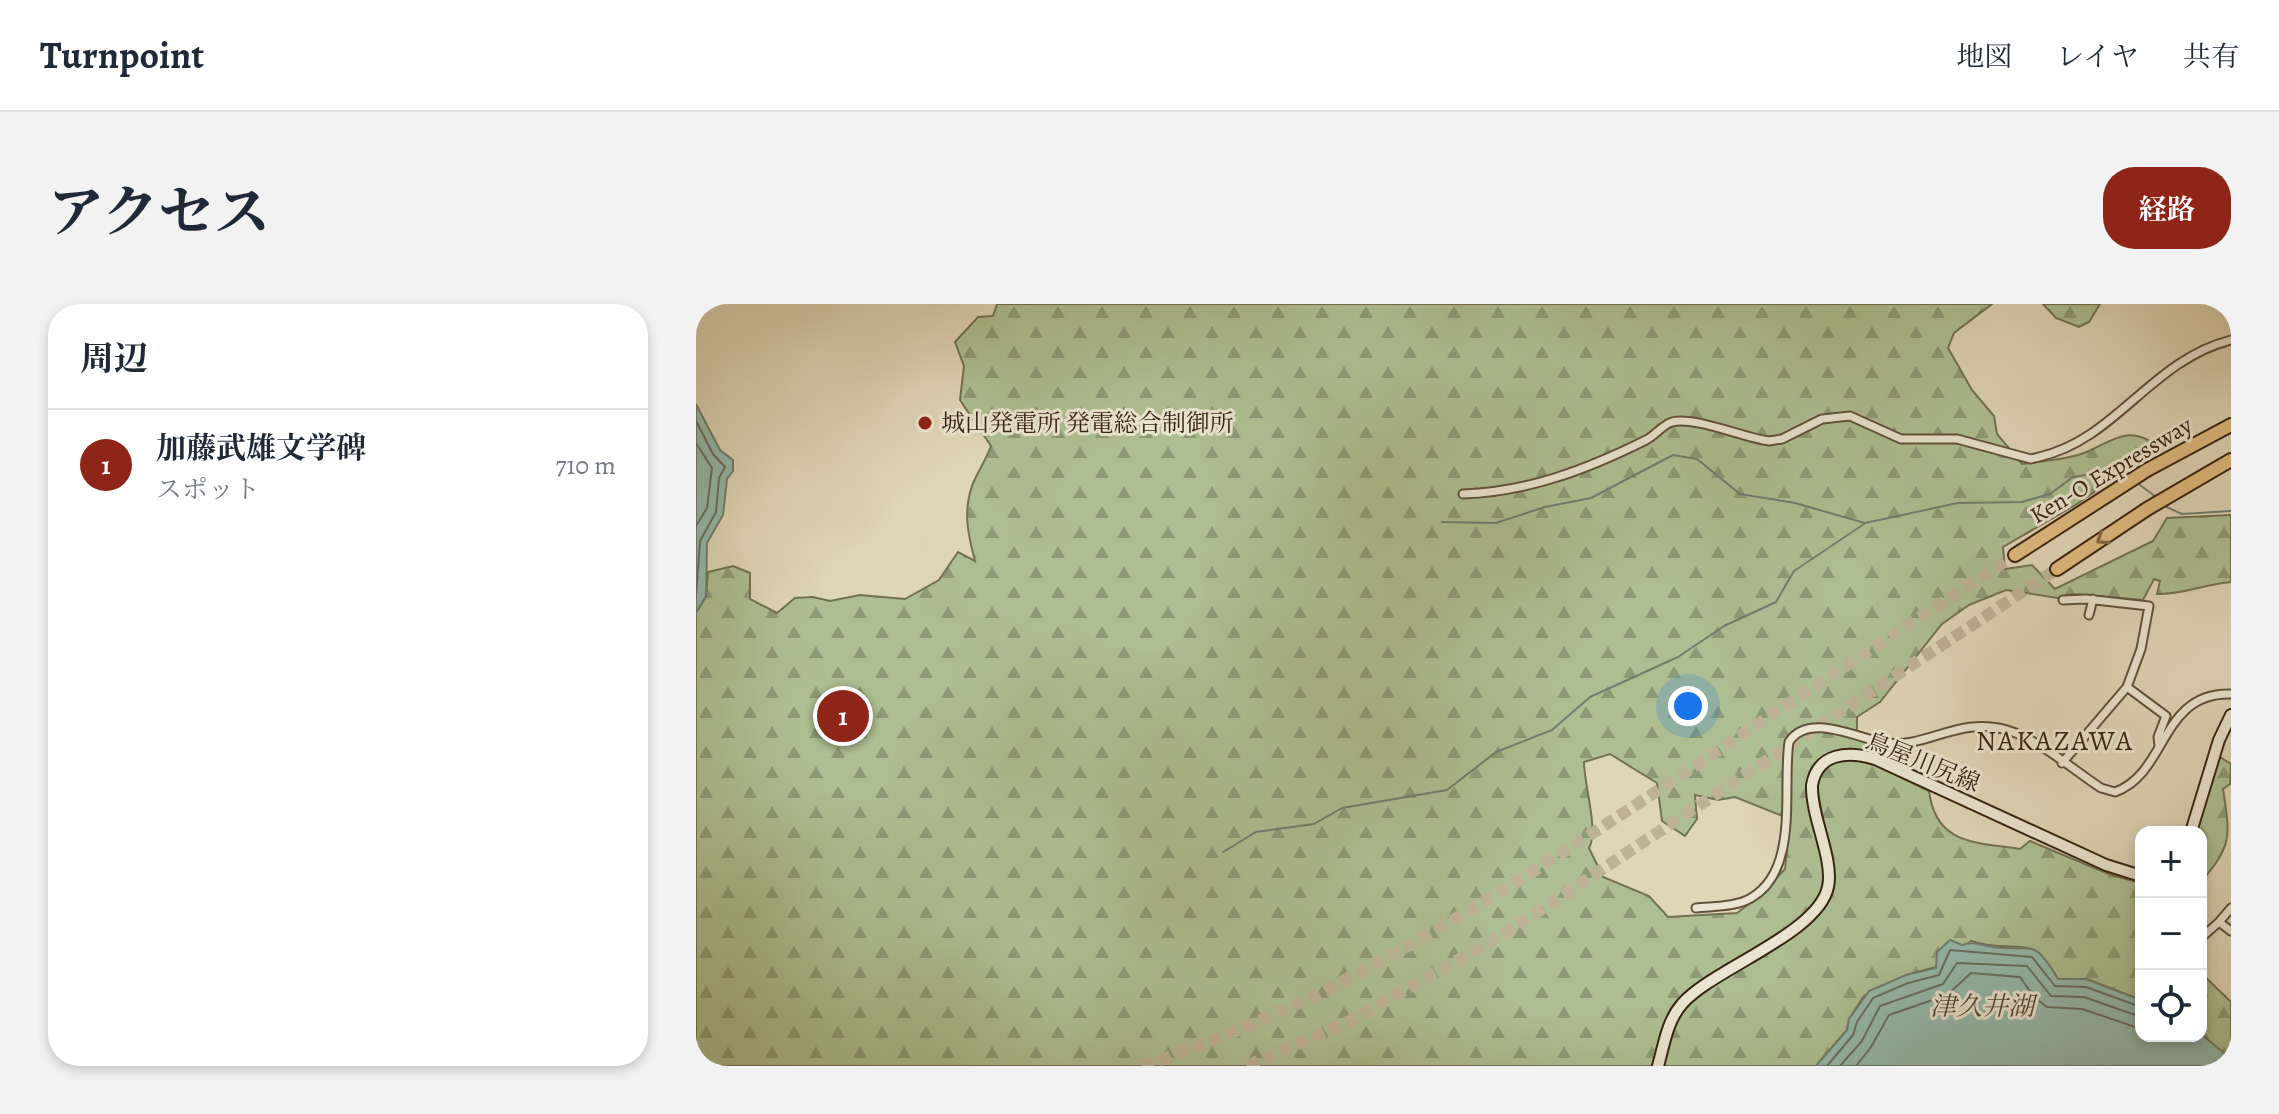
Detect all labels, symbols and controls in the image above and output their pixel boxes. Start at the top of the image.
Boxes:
text: Turnpoint [40,29,204,81]
text: 地図 [1956,38,2012,76]
text: レイヤ [2056,38,2139,76]
text: 共有 [2183,38,2239,76]
button: 経路 [2103,167,2231,249]
text: アクセス [48,174,270,250]
text: 周辺 [80,335,148,382]
place label: 城山発電所 発電総合制御所 [941,407,1234,439]
street label: Ken-O Expressway [2024,409,2198,531]
marker: 城山発電所 発電総合制御所 [916,414,934,432]
text: 加藤武雄文学碑 [156,428,366,468]
text: 1 [101,448,111,483]
text: 710 m [556,448,616,483]
text: スポット [156,472,260,507]
one-way arrow [2096,529,2110,544]
pin: 1 [817,686,869,746]
your location [1668,686,1708,726]
district label: NAKAZAWA [1976,722,2134,760]
street label: 鳥屋川尻線 [1861,725,1985,799]
map controls [2135,826,2207,1042]
button: + [2135,826,2207,898]
button: − [2135,898,2207,970]
button: locate [2135,970,2207,1042]
water label: 津久井湖 [1930,989,2038,1024]

